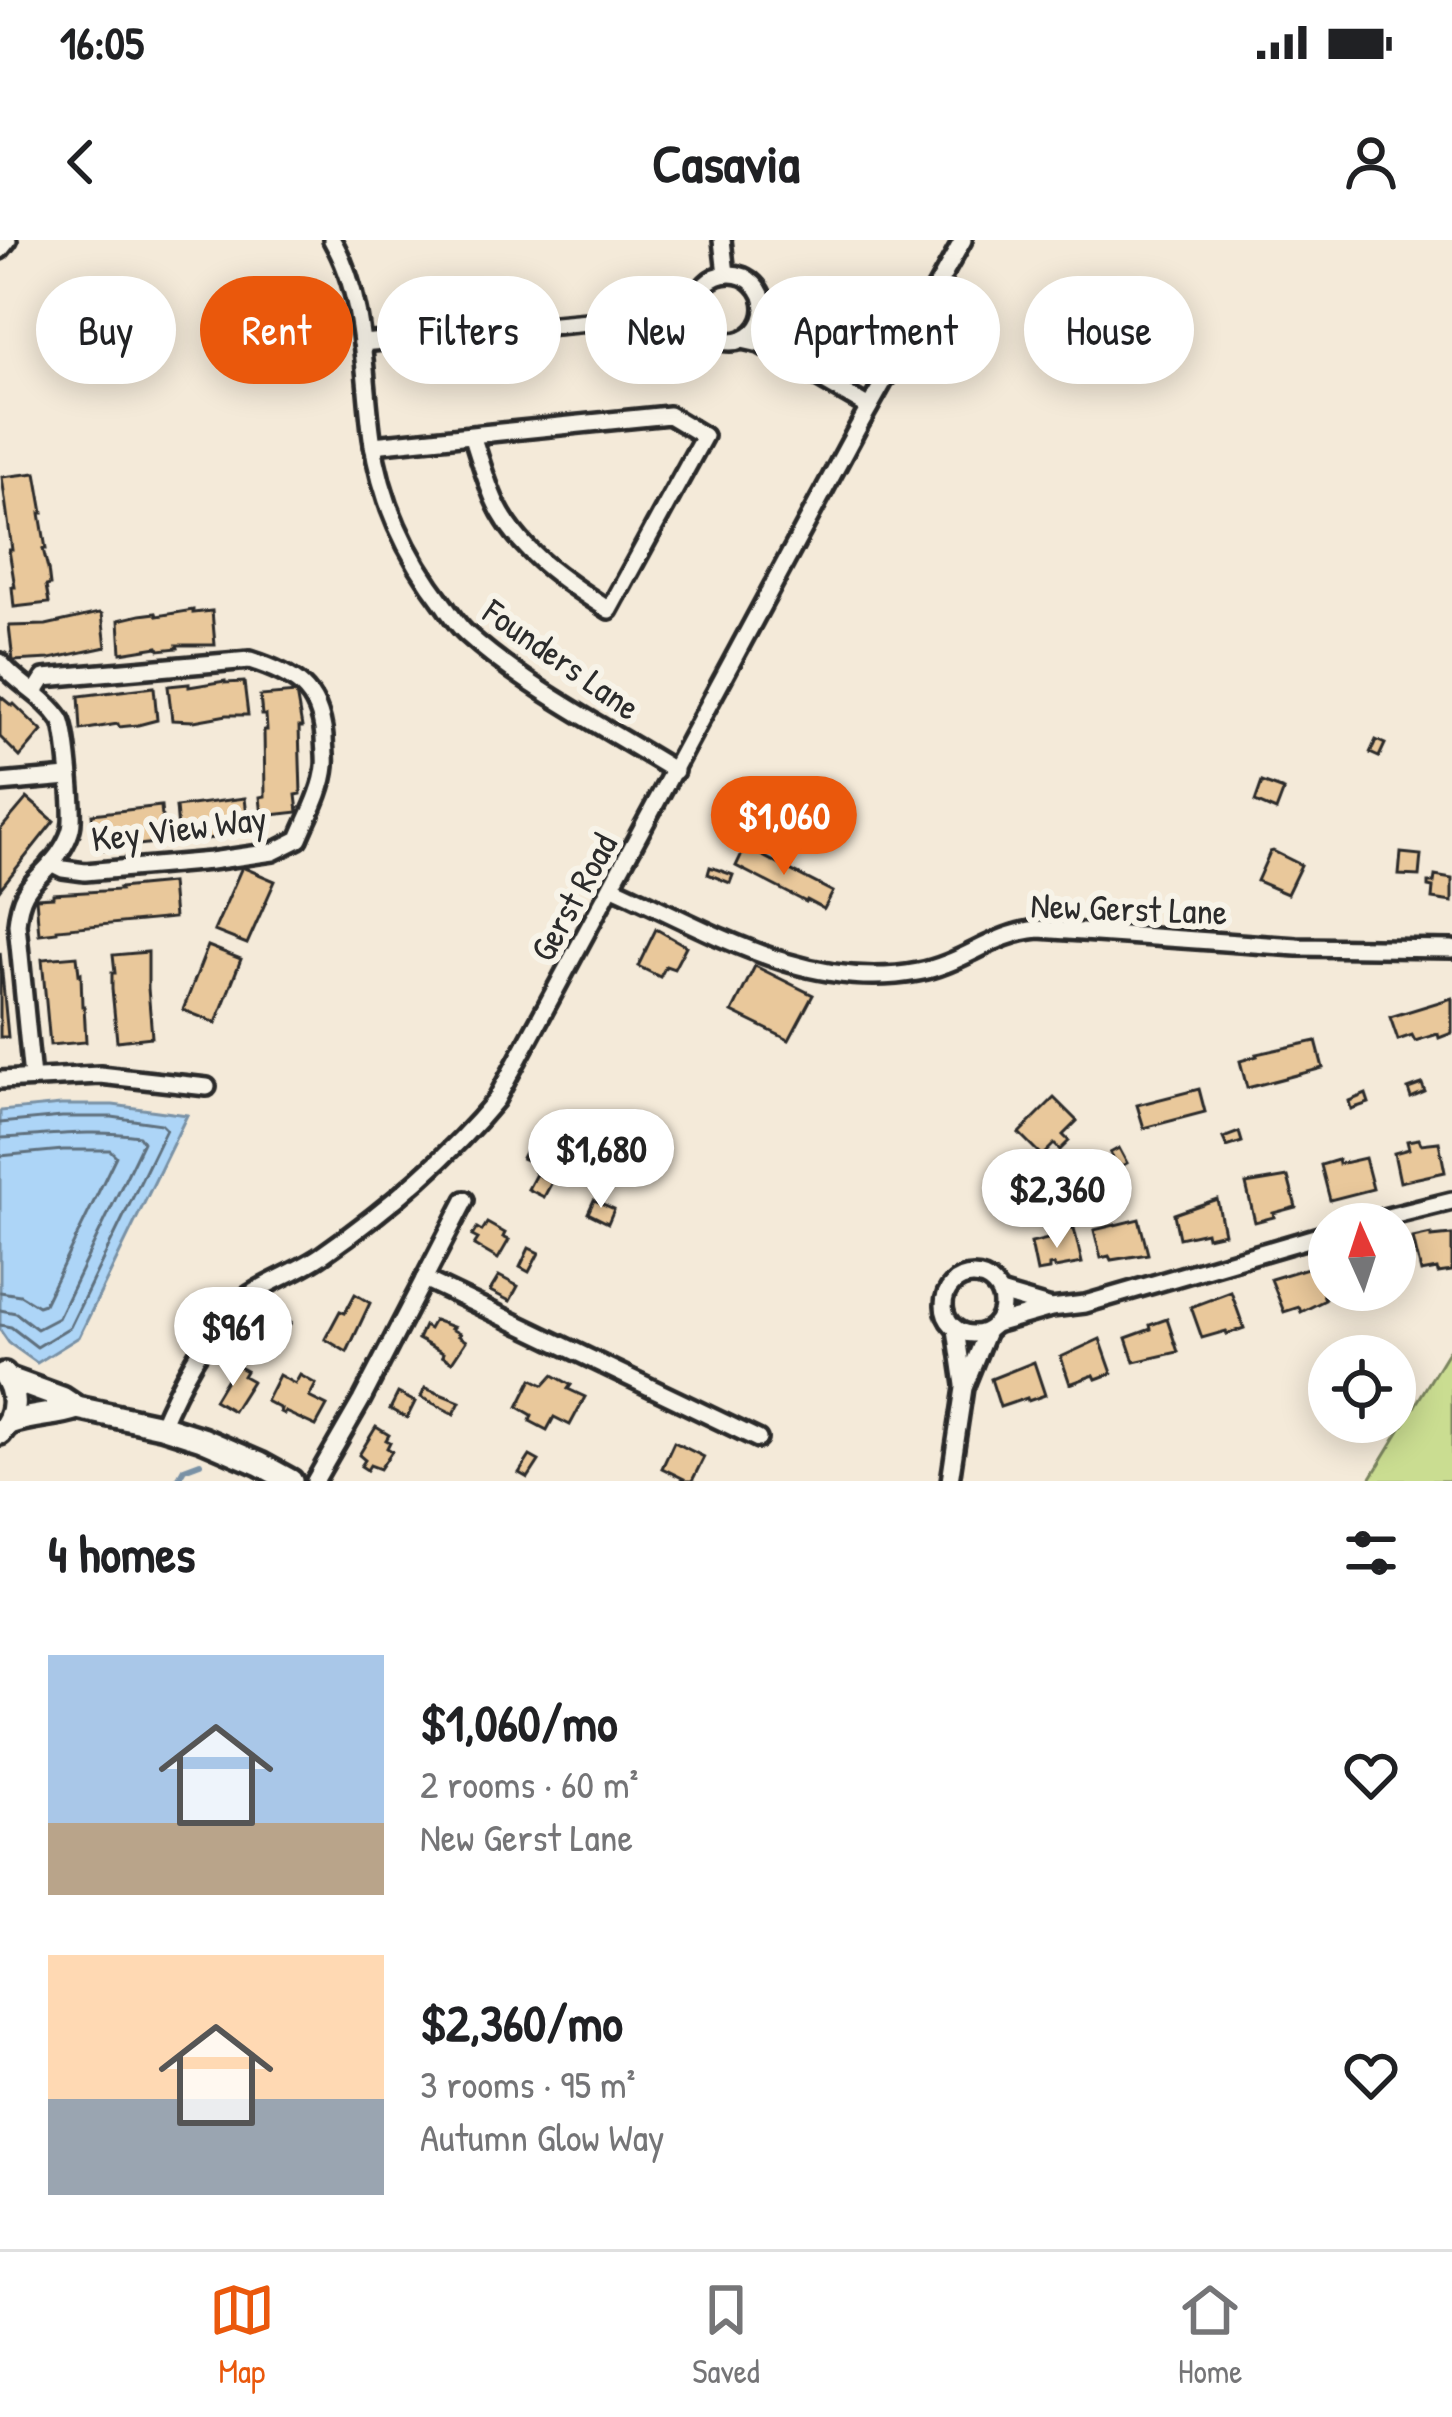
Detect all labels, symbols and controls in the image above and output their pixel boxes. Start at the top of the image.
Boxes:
text: 16:05 [60,12,144,73]
text: Casavia [652,126,800,199]
icon: back [48,129,114,195]
icon: person [1338,129,1404,195]
chip: Buy [36,276,176,384]
chip: Rent [200,276,353,384]
chip: Filters [377,276,561,384]
chip: New [585,276,727,384]
chip: Apartment [751,276,1000,384]
chip: House [1024,276,1194,384]
street label: Founders Lane [473,586,651,731]
pin: $1,060 [686,776,882,878]
text: $1,060 [738,788,830,841]
street label: Key View Way [89,792,269,863]
street label: Gerst Road [517,824,628,969]
street label: New Gerst Lane [1030,880,1228,935]
pin: $1,680 [503,1109,699,1211]
text: $1,680 [555,1121,647,1174]
pin: $2,360 [959,1149,1155,1251]
text: $2,360 [1009,1161,1105,1214]
north arrow [1308,1203,1416,1311]
map controls [1308,1203,1416,1443]
pin: $961 [162,1287,304,1389]
text: $961 [201,1299,265,1352]
button: locate [1308,1335,1416,1443]
text: 4 homes [48,1519,195,1588]
icon: filters [1338,1520,1404,1586]
text: $1,060/mo [420,1688,618,1757]
icon: home [144,1703,288,1847]
icon: heart [1338,1742,1404,1808]
text: 2 rooms · 60 m² [420,1757,638,1810]
text: New Gerst Lane [420,1810,633,1863]
text: $2,360/mo [420,1988,623,2057]
icon: home [144,2003,288,2147]
icon: heart [1338,2042,1404,2108]
text: 3 rooms · 95 m² [420,2057,635,2110]
text: Autumn Glow Way [420,2110,664,2163]
tab: Map [209,2277,275,2393]
tab: Saved [692,2277,760,2393]
tab: Home [1177,2277,1243,2393]

